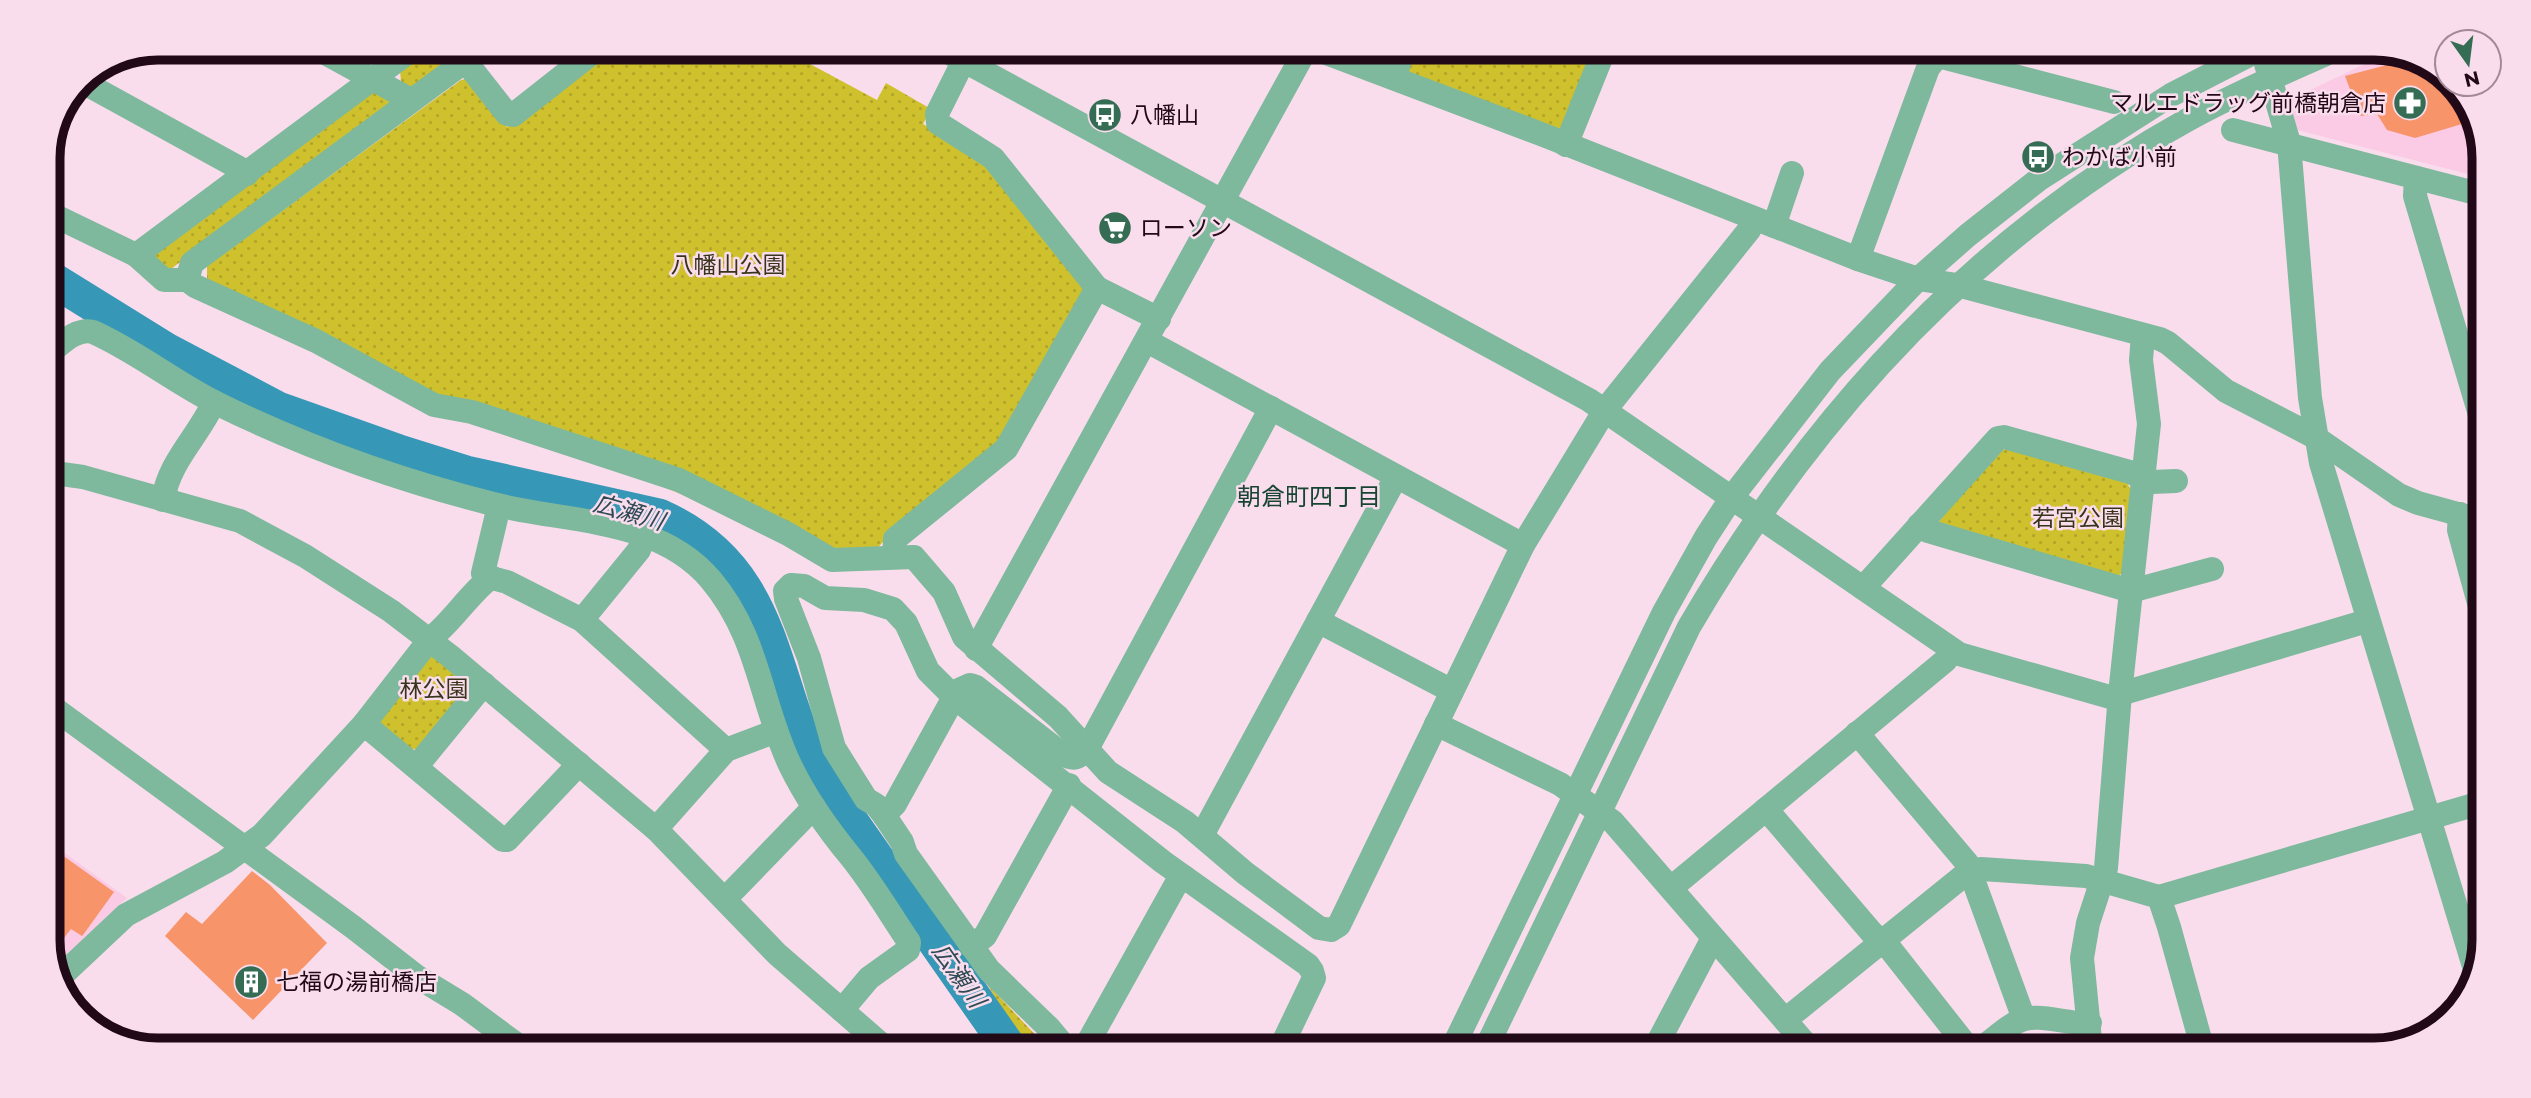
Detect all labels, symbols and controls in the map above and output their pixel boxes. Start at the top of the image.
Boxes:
north arrow [2433,28,2503,98]
text: N [2462,66,2482,92]
pharmacy icon: マルエドラッグ前橋朝倉店 [2391,84,2429,122]
place label: マルエドラッグ前橋朝倉店 [2110,89,2386,117]
bus stop icon: 八幡山 [1086,96,1124,134]
place label: 八幡山 [1130,101,1199,129]
bus stop icon: わかば小前 [2019,138,2057,176]
place label: わかば小前 [2062,143,2177,171]
supermarket icon: ローソン [1096,209,1134,247]
place label: ローソン [1140,214,1232,242]
park label: 八幡山公園 [671,251,786,279]
district label: 朝倉町四丁目 [1237,482,1381,511]
water label: 広瀬川 [590,488,670,537]
park label: 若宮公園 [2032,504,2124,532]
park label: 林公園 [400,675,469,703]
water label: 広瀬川 [926,937,993,1015]
building icon: 七福の湯前橋店 [232,963,270,1001]
place label: 七福の湯前橋店 [276,968,437,996]

